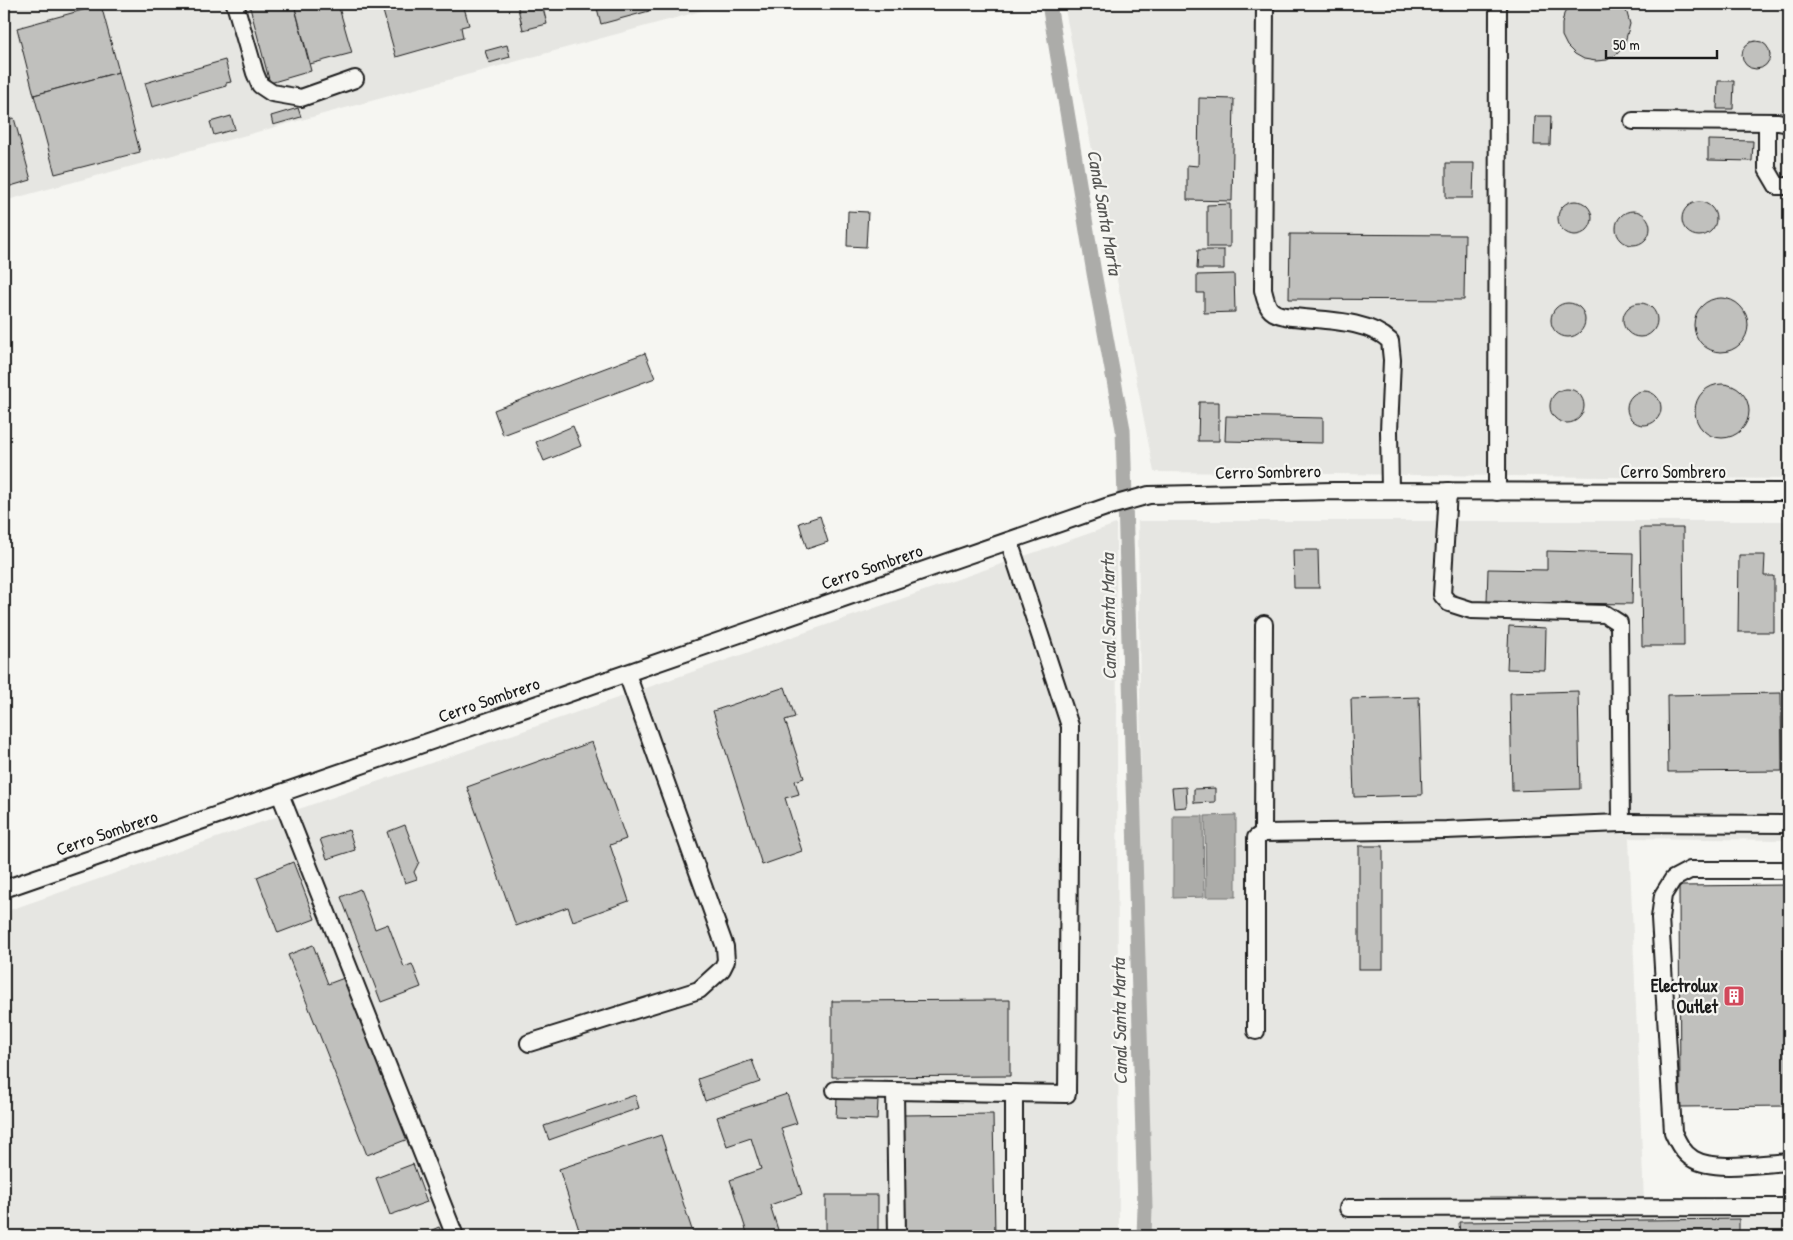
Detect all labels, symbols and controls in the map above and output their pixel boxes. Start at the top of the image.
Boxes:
scale bar [1606,28,1717,60]
text: 50 m [1613,34,1640,55]
water label: Canal Santa Marta [1081,147,1129,279]
street label: Cerro Sombrero [1215,458,1321,485]
street label: Cerro Sombrero [1620,459,1726,484]
street label: Cerro Sombrero [818,537,926,596]
water label: Canal Santa Marta [1094,551,1122,680]
street label: Cerro Sombrero [435,670,543,729]
street label: Cerro Sombrero [53,803,161,862]
water label: Canal Santa Marta [1105,956,1133,1085]
place label: Electrolux Outlet [1651,973,1719,1019]
building icon: Electrolux Outlet [1722,984,1746,1008]

